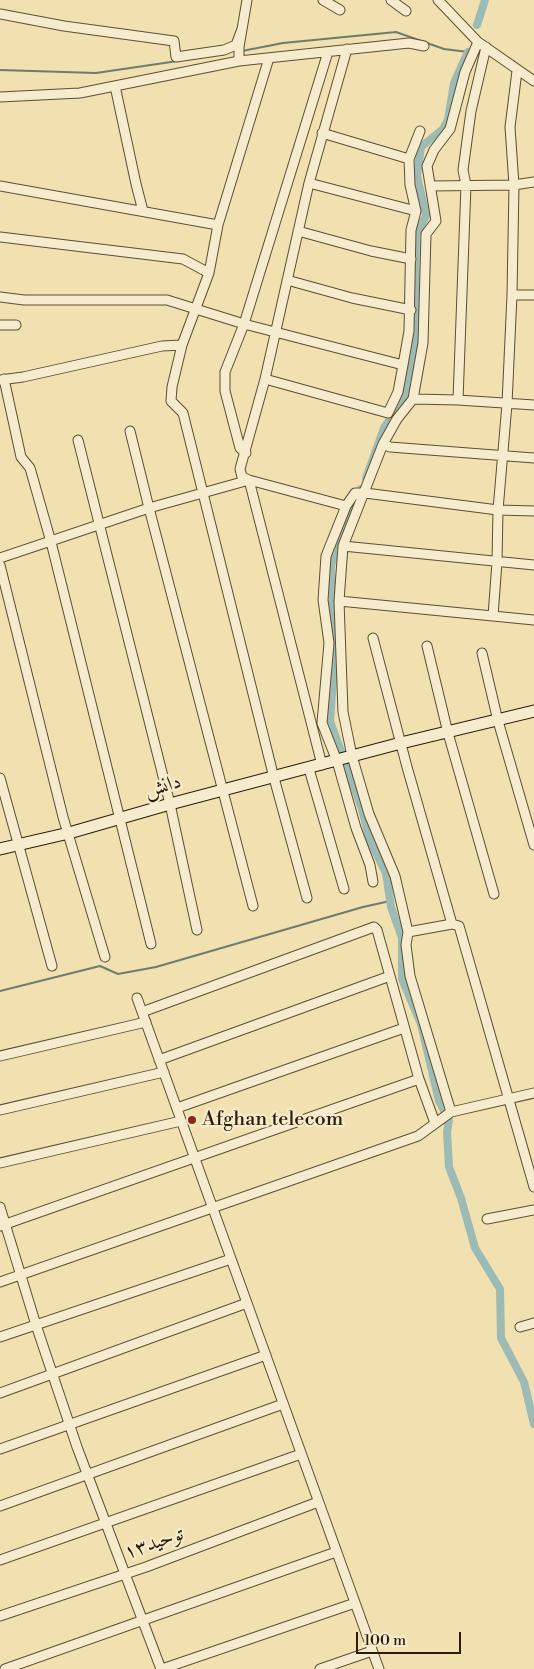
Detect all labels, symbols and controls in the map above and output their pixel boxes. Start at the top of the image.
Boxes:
street label: دانش [142,770,184,804]
place label: Afghan telecom [202,1108,343,1132]
marker: Afghan telecom [186,1114,198,1126]
street label: توحید۱۳ [121,1523,187,1565]
scale bar [359,1622,464,1654]
text: 100 m [364,1631,406,1650]

